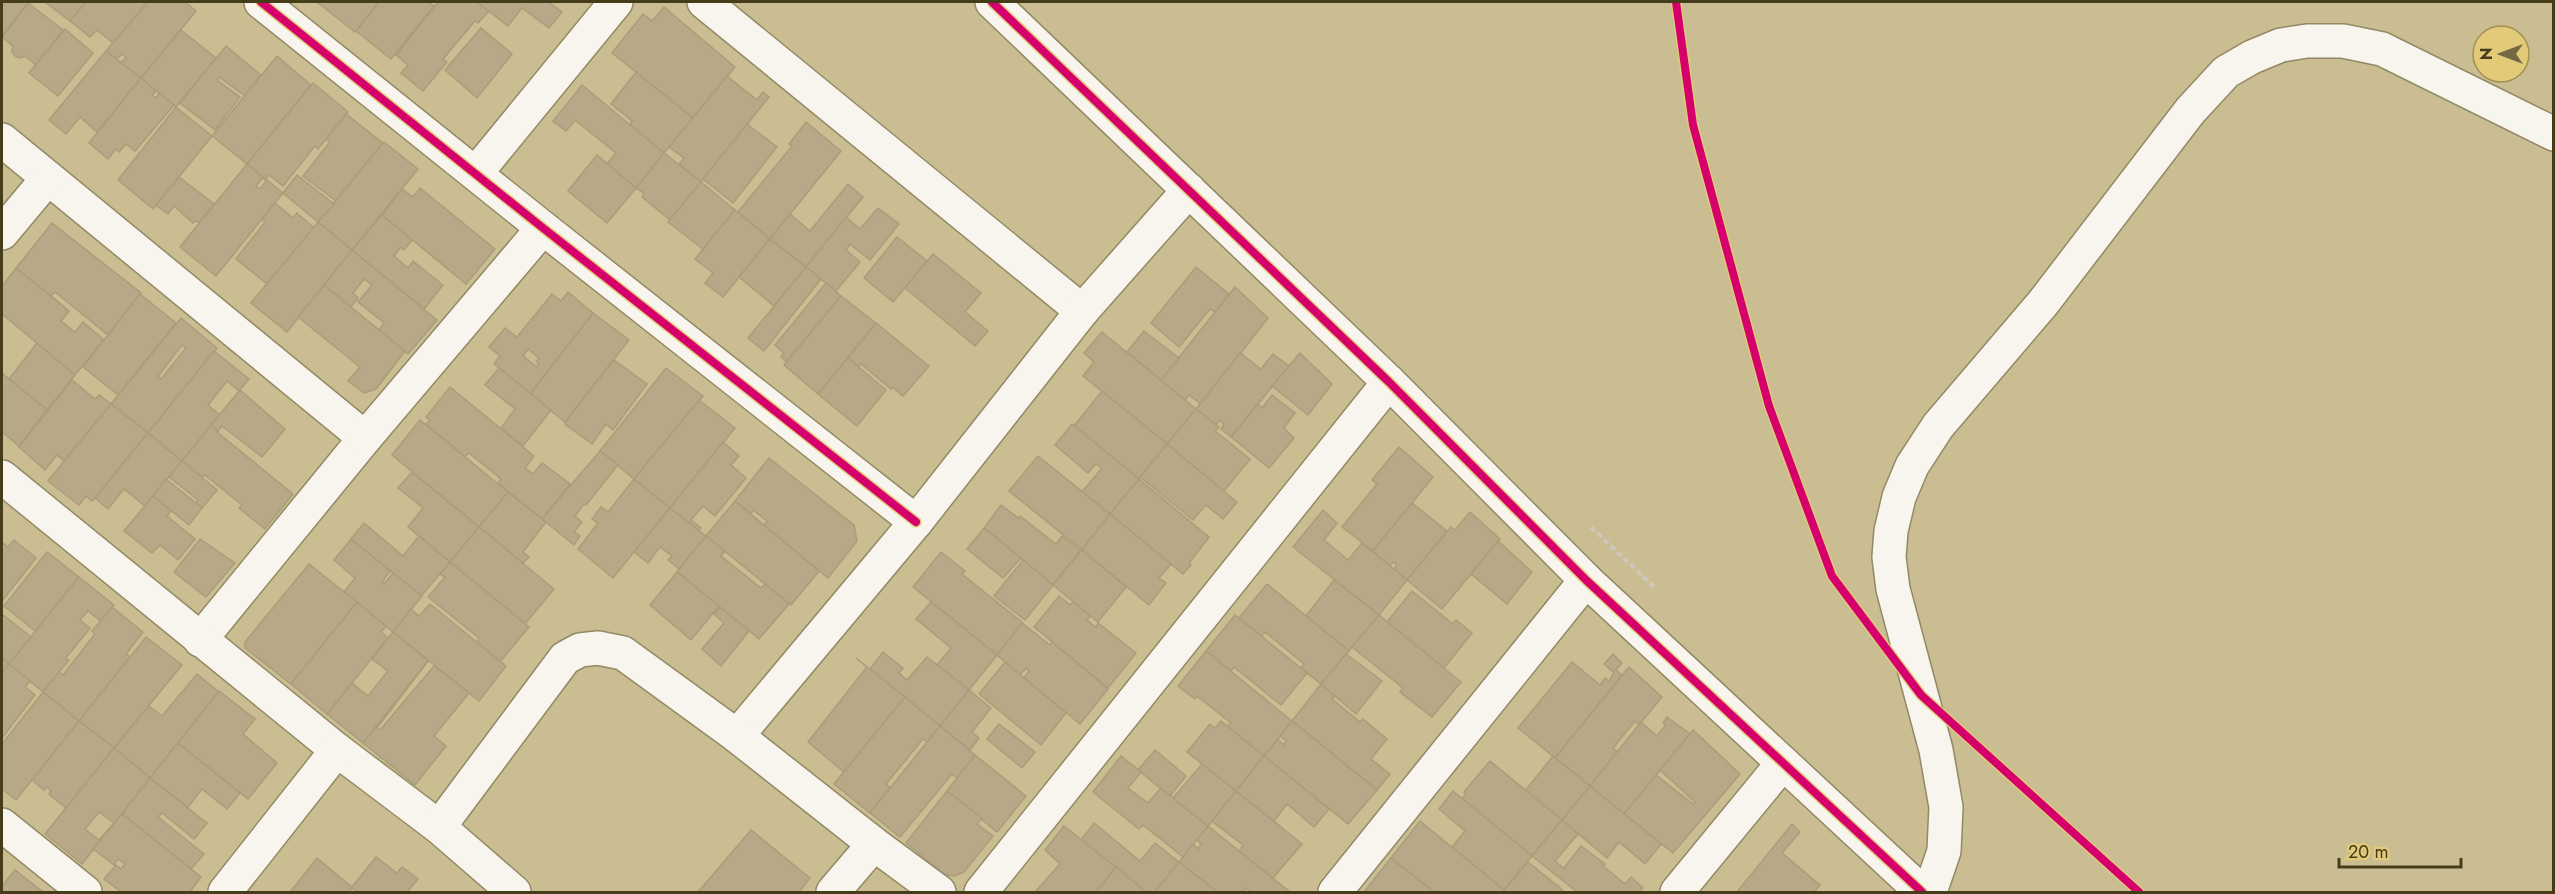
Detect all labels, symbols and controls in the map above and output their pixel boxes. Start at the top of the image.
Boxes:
north arrow [2471,24,2531,84]
text: N [2475,48,2498,60]
scale bar [2339,831,2460,869]
text: 20 m [2348,839,2388,865]

